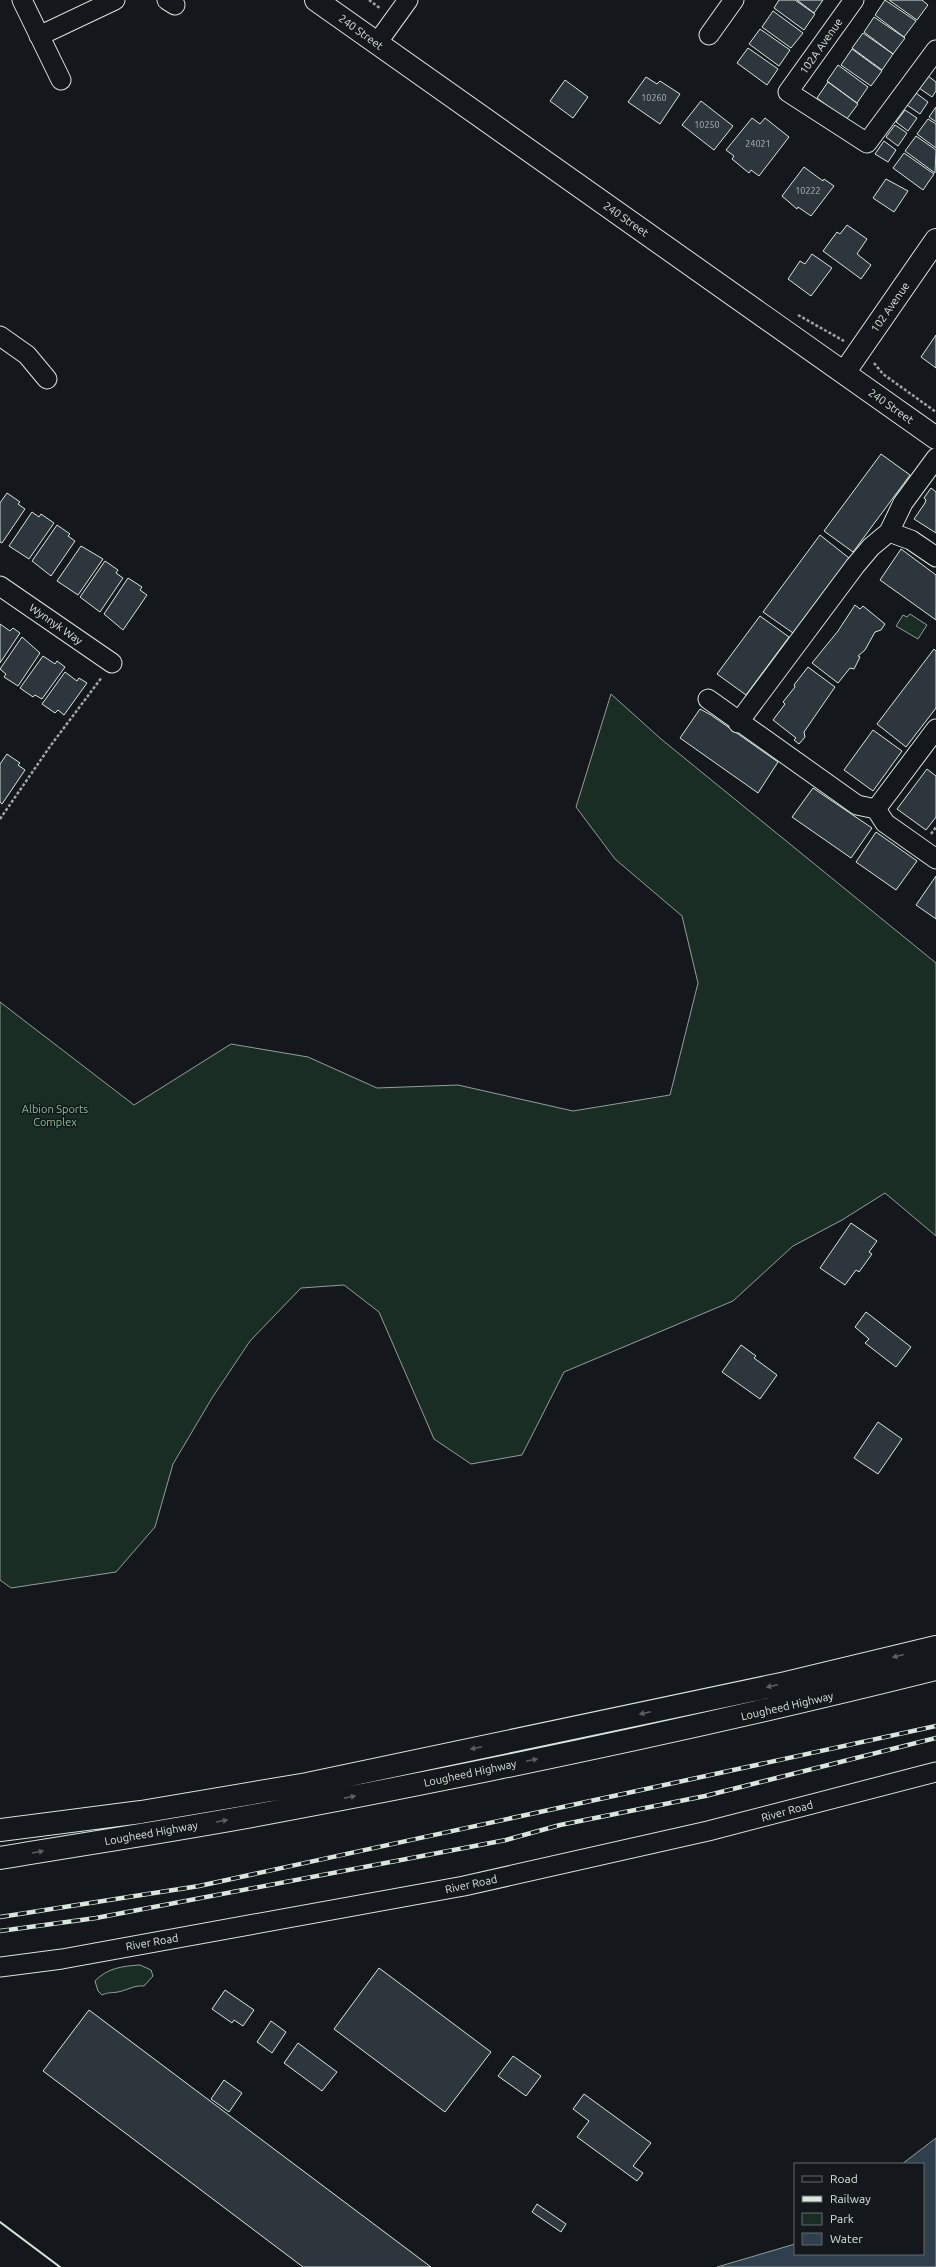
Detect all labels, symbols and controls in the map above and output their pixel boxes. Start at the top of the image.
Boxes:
street label: 240 Street [337,12,386,52]
street label: 102A Avenue [797,16,845,76]
house number: 10260 [641,93,667,103]
house number: 10250 [694,120,720,130]
house number: 24021 [745,139,771,149]
house number: 10222 [795,186,821,196]
street label: 240 Street [601,199,651,239]
street label: 102 Avenue [868,280,912,334]
street label: 240 Street [866,386,916,426]
street label: Wynnyk Way [27,601,85,647]
park label: Albion Sports Complex [22,1103,88,1128]
one-way arrow [892,1653,904,1659]
one-way arrow [766,1684,778,1690]
street label: Lougheed Highway [740,1689,835,1722]
one-way arrow [638,1710,651,1716]
one-way arrow [470,1746,482,1752]
street label: Lougheed Highway [423,1757,518,1789]
one-way arrow [526,1757,538,1763]
one-way arrow [344,1794,356,1800]
street label: River Road [760,1798,814,1824]
one-way arrow [216,1818,228,1824]
street label: Lougheed Highway [103,1819,199,1847]
one-way arrow [32,1849,45,1855]
street label: River Road [444,1873,498,1895]
street label: River Road [125,1931,179,1953]
legend [794,2163,924,2255]
text: Road [830,2172,858,2185]
text: Railway [830,2192,871,2205]
text: Park [830,2212,854,2225]
text: Water [830,2232,863,2245]

